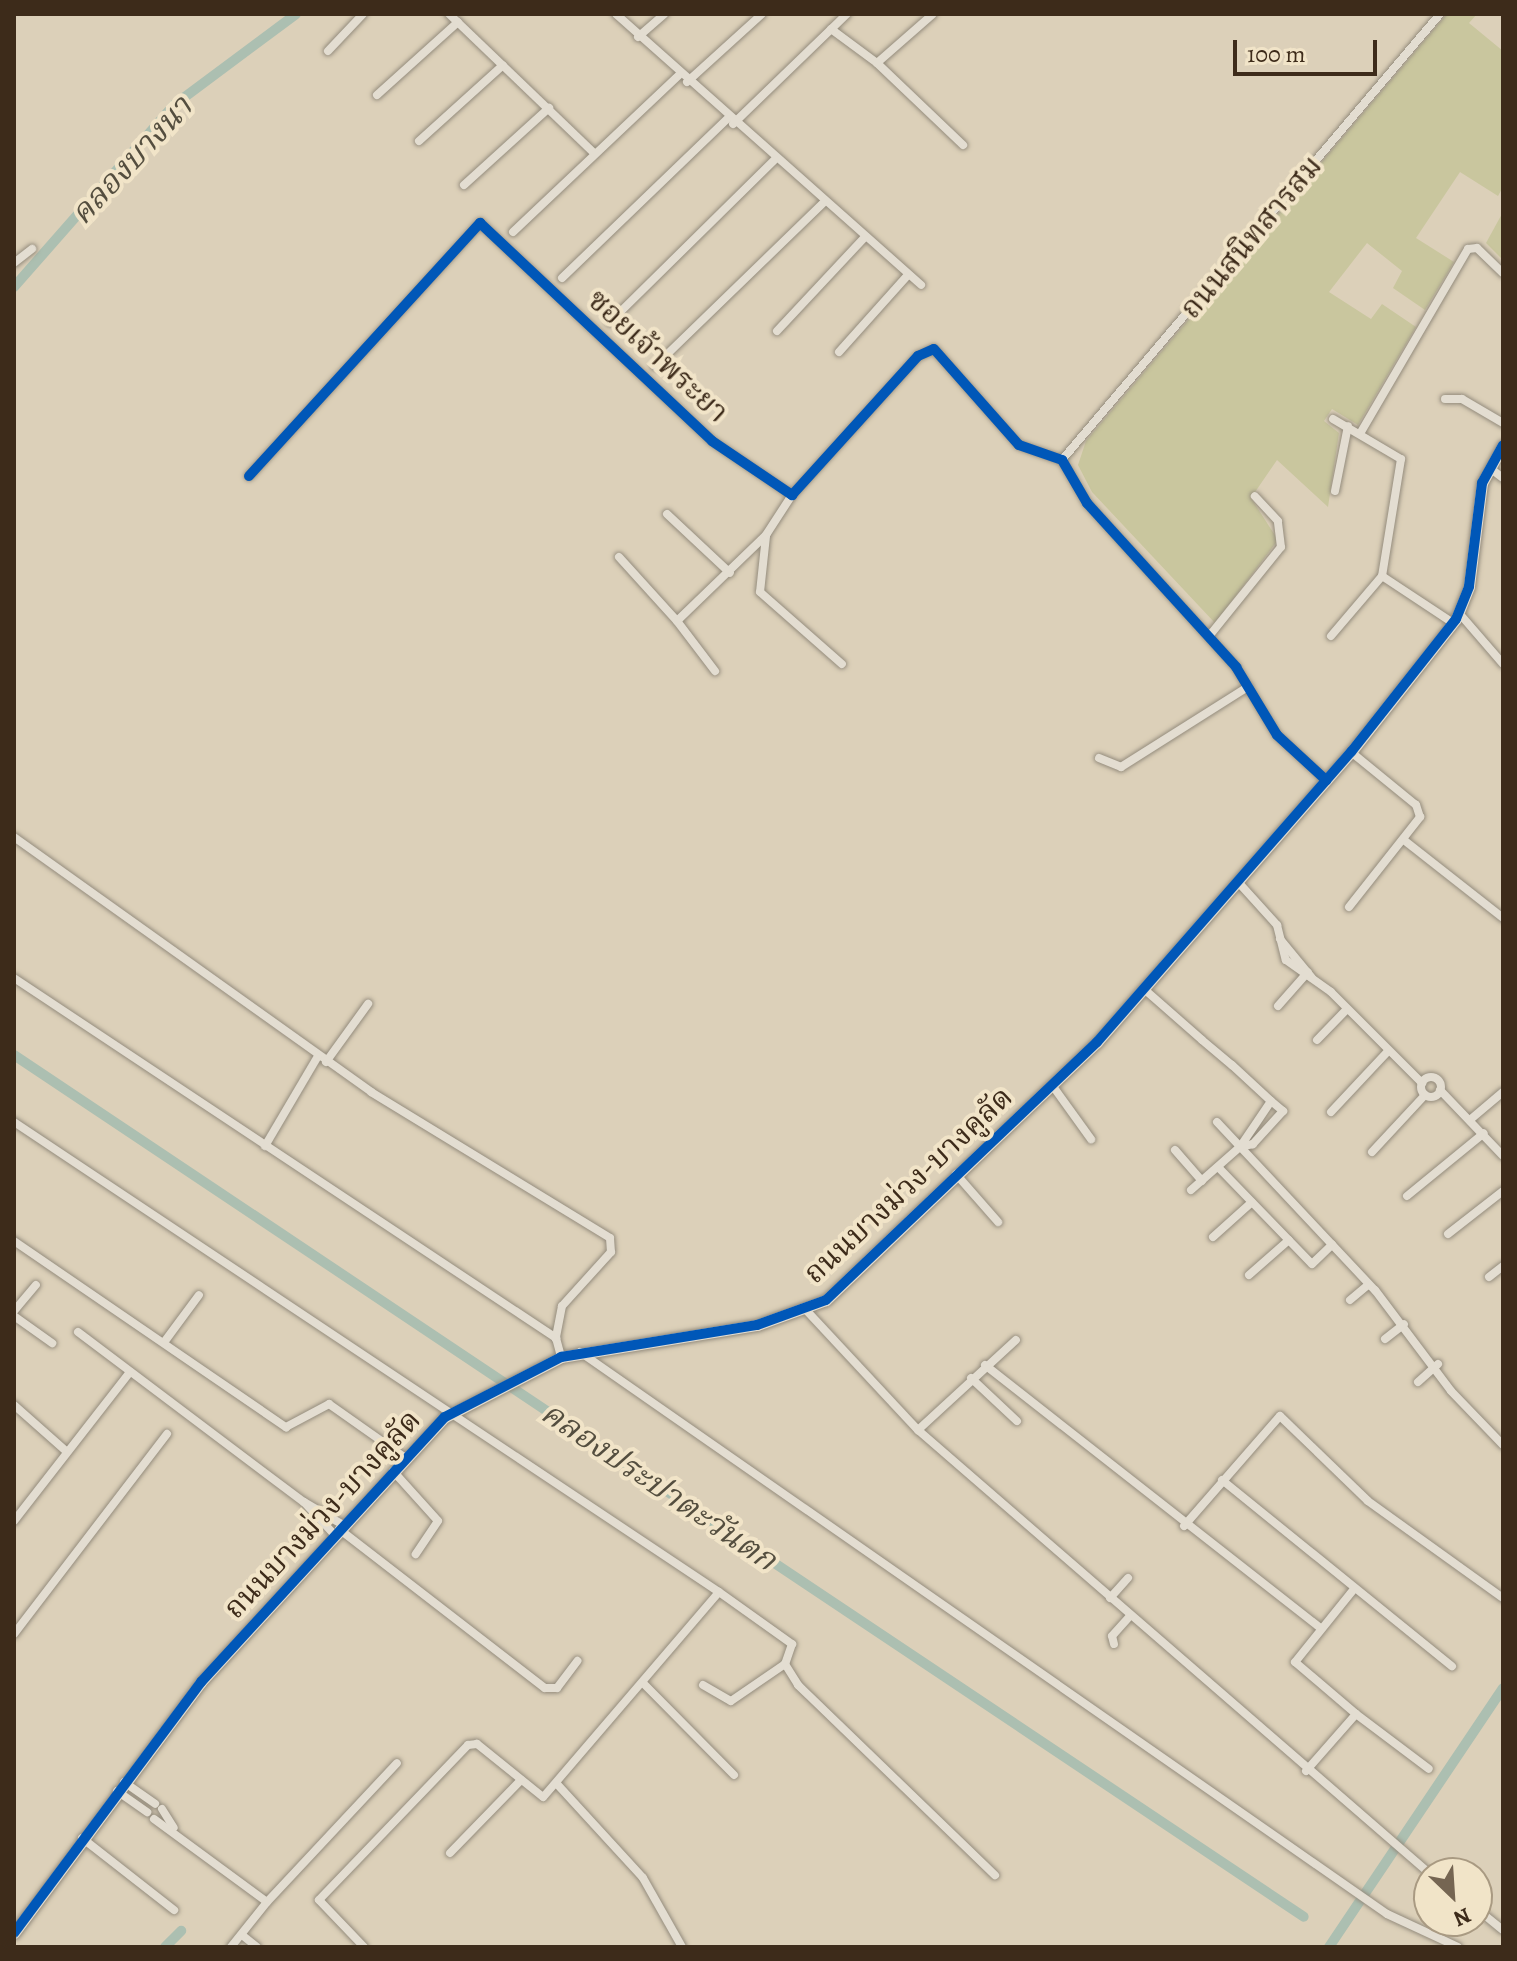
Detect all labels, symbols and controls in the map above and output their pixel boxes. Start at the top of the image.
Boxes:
scale bar [1237,24,1381,74]
text: 100 m [1247,38,1306,70]
water label: คลองบางนา [62,88,200,232]
street label: ถนนสนิทสารสม [1172,148,1330,326]
street label: ซอยเจ้าพระยา [580,282,736,430]
street label: ถนนบางม่วง-บางคูลัด [796,1079,1020,1291]
water label: คลองประปาตะวันตก [534,1393,784,1579]
street label: ถนนบางม่วง-บางคูลัด [216,1402,428,1626]
north arrow [1413,1857,1493,1937]
text: N [1449,1900,1476,1934]

